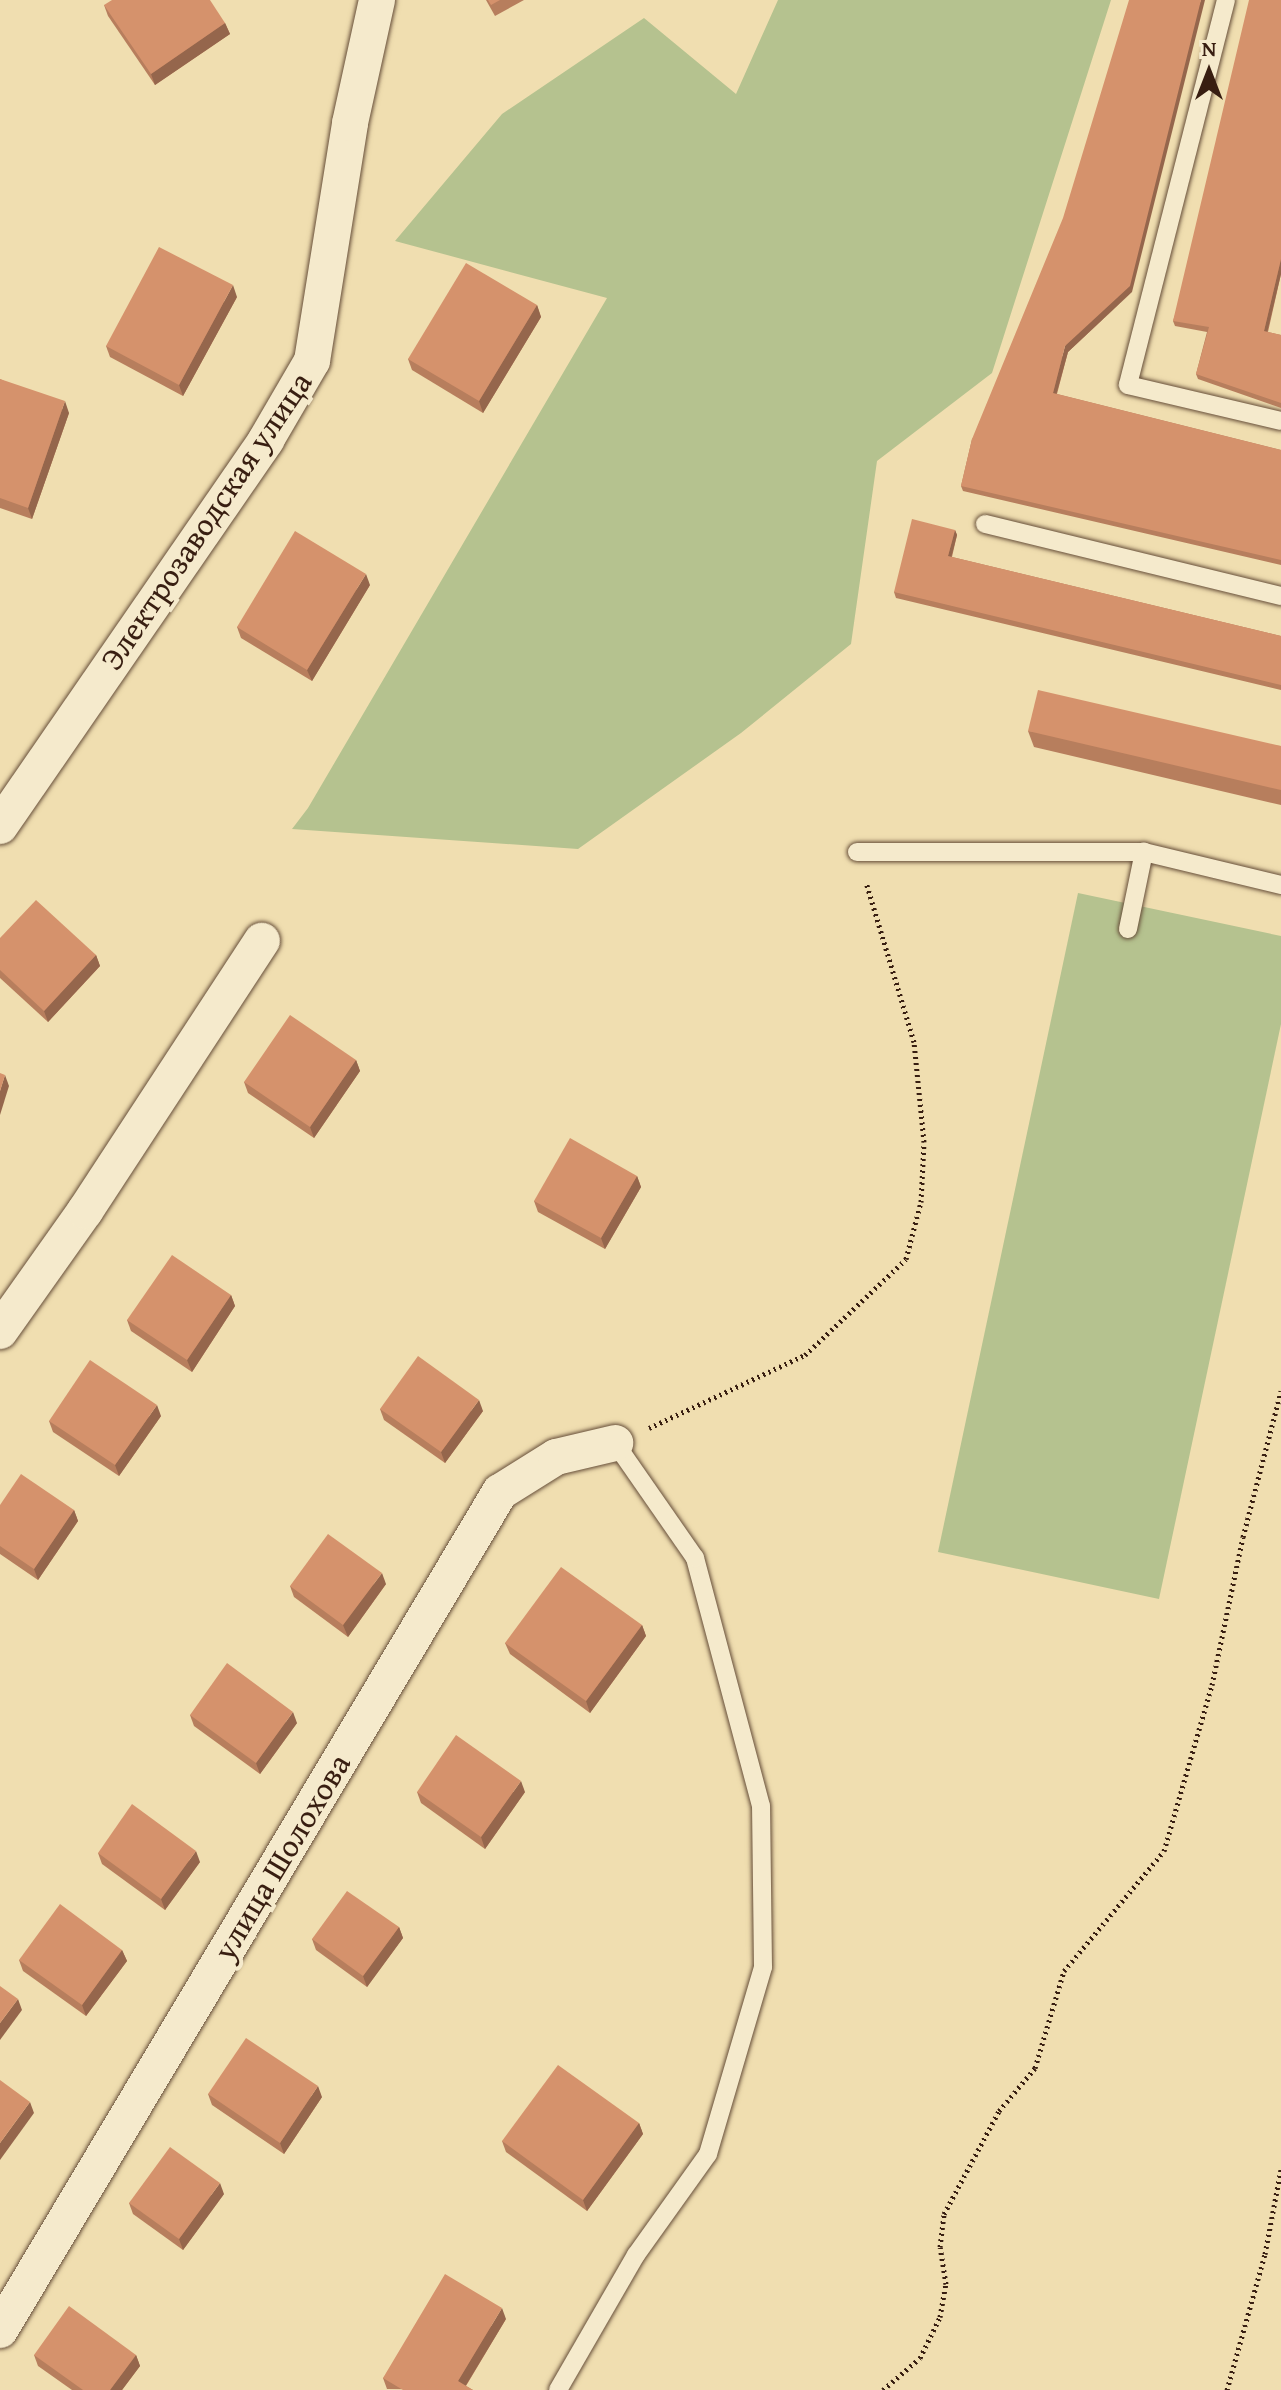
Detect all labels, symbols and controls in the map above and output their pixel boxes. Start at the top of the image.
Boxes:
north arrow [1169,32,1249,112]
text: N [1202,32,1216,64]
street label: Электрозаводская улица [92,365,320,677]
street label: улица Шолохова [205,1747,359,1967]

